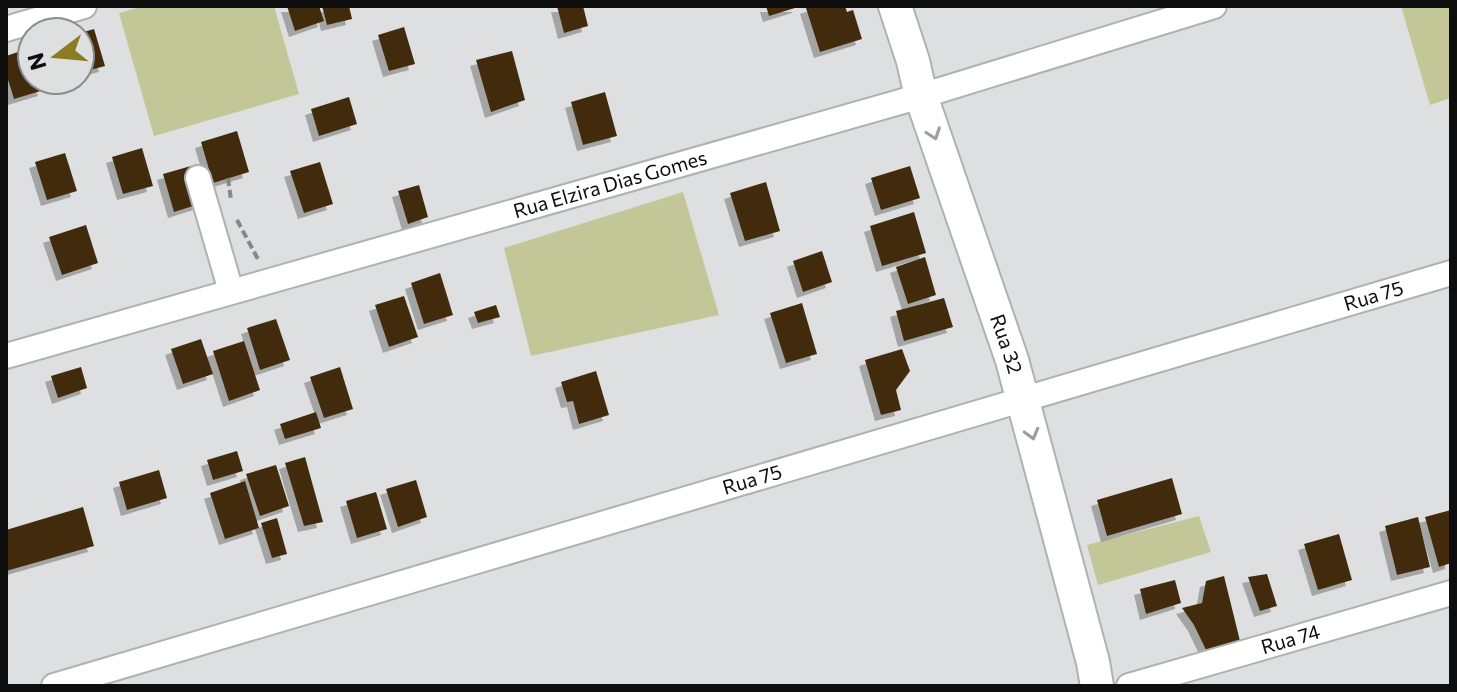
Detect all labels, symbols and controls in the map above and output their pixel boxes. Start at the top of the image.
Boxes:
north arrow [16,16,96,96]
text: N [21,50,52,73]
one-way arrow [924,126,941,140]
street label: Rua Elzira Dias Gomes [510,145,709,222]
street label: Rua 75 [1341,275,1406,315]
street label: Rua 32 [986,311,1028,376]
one-way arrow [1023,427,1039,441]
street label: Rua 75 [719,459,784,499]
street label: Rua 74 [1258,619,1322,658]

